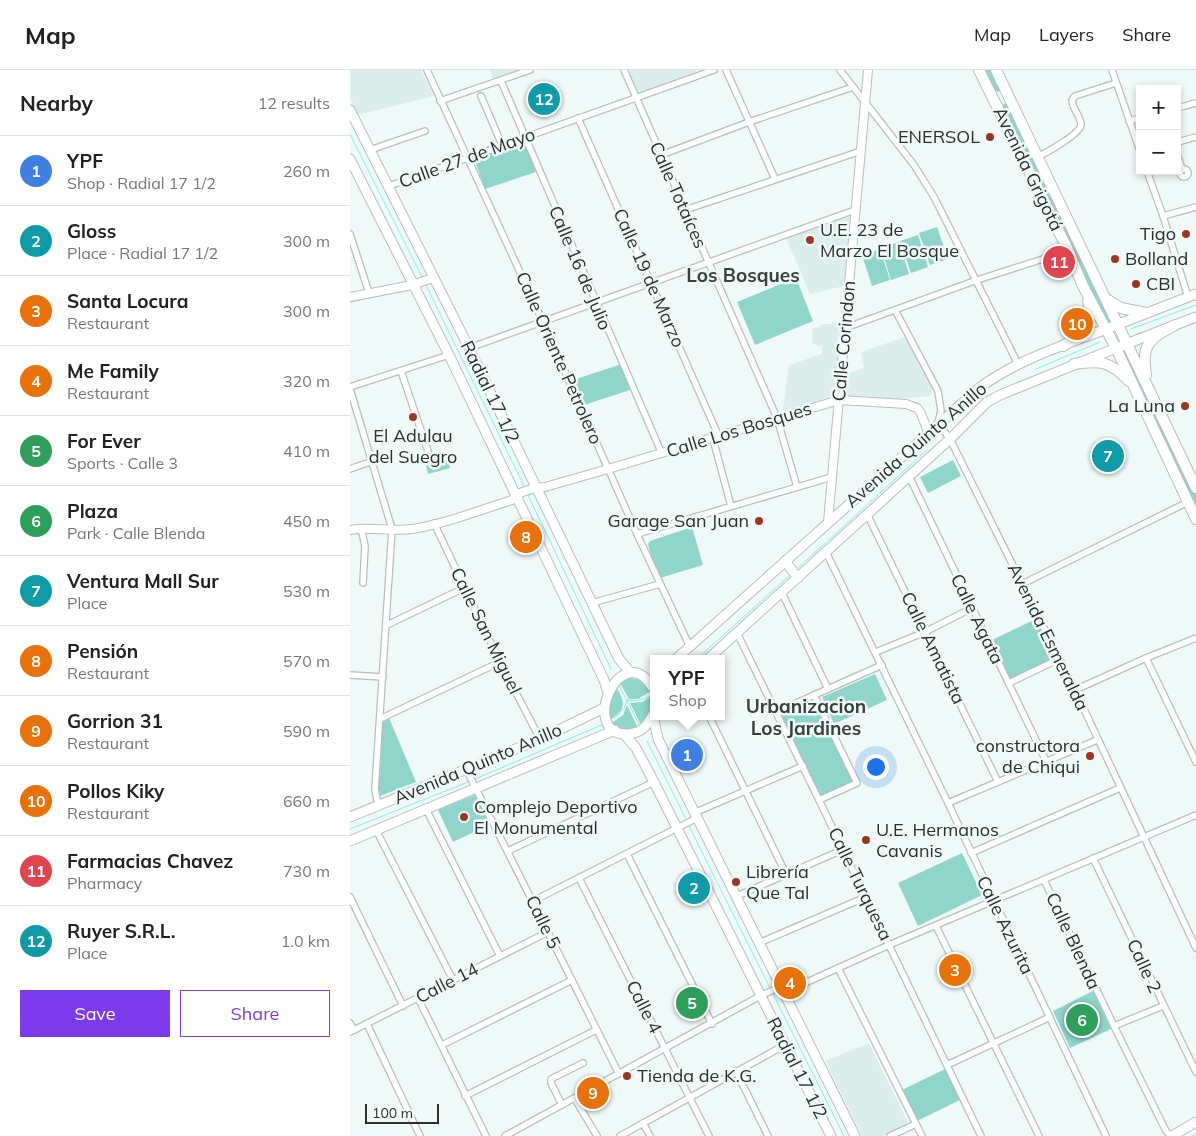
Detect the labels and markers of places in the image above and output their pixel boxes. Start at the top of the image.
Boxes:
pin: 12 [528,80,560,118]
place label: ENERSOL [898,125,980,148]
marker: ENERSOL [984,131,996,143]
place label: U.E. 23 de Marzo El Bosque [820,218,959,262]
place label: Tigo [1140,222,1176,245]
marker: Tigo [1180,228,1192,240]
marker: U.E. 23 de Marzo El Bosque [804,234,816,246]
pin: 11 [1043,243,1075,281]
place label: Bolland [1125,247,1188,270]
marker: Bolland [1109,253,1121,265]
place label: CBI [1146,272,1175,295]
marker: CBI [1130,278,1142,290]
pin: 10 [1061,305,1093,343]
place label: La Luna [1108,394,1175,417]
marker: La Luna [1179,400,1191,412]
marker: El Adulau del Suegro [407,411,419,423]
place label: El Adulau del Suegro [369,424,457,468]
pin: 7 [1092,437,1124,475]
place label: Garage San Juan [608,509,749,532]
marker: Garage San Juan [753,515,765,527]
pin: 8 [510,518,542,556]
place label: constructora de Chiqui [976,734,1080,778]
pin: 1 [671,736,703,774]
marker: constructora de Chiqui [1084,750,1096,762]
place label: Complejo Deportivo El Monumental [474,795,638,839]
marker: Complejo Deportivo El Monumental [458,811,470,823]
place label: U.E. Hermanos Cavanis [876,818,999,862]
marker: U.E. Hermanos Cavanis [860,834,872,846]
place label: Librería Que Tal [746,860,809,904]
pin: 2 [678,869,710,907]
marker: Librería Que Tal [730,876,742,888]
pin: 3 [939,951,971,989]
pin: 4 [774,964,806,1002]
pin: 5 [676,984,708,1022]
pin: 6 [1066,1001,1098,1039]
place label: Tienda de K.G. [637,1064,756,1087]
marker: Tienda de K.G. [621,1070,633,1082]
pin: 9 [577,1074,609,1112]

